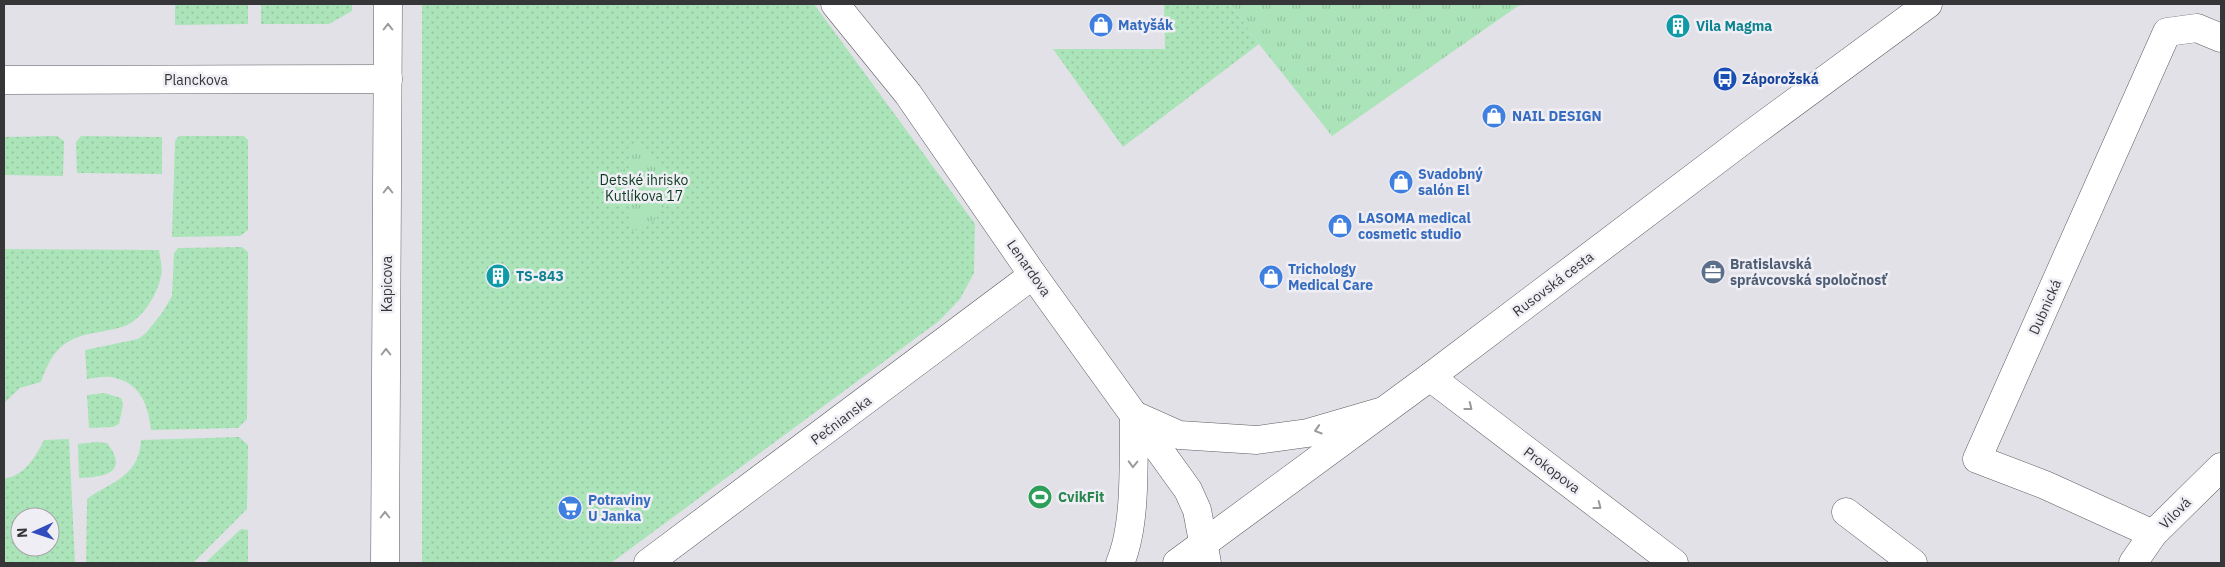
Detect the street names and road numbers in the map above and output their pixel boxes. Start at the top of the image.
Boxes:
street label: Planckova [164,71,228,89]
street label: Lenardova [1003,236,1055,300]
street label: Rusovská cesta [1509,247,1598,320]
street label: Kapicova [378,255,396,312]
street label: Dubnická [2025,276,2065,337]
street label: Pečnianska [807,391,875,449]
street label: Prokopova [1520,443,1584,497]
street label: Vilová [2155,493,2195,533]

